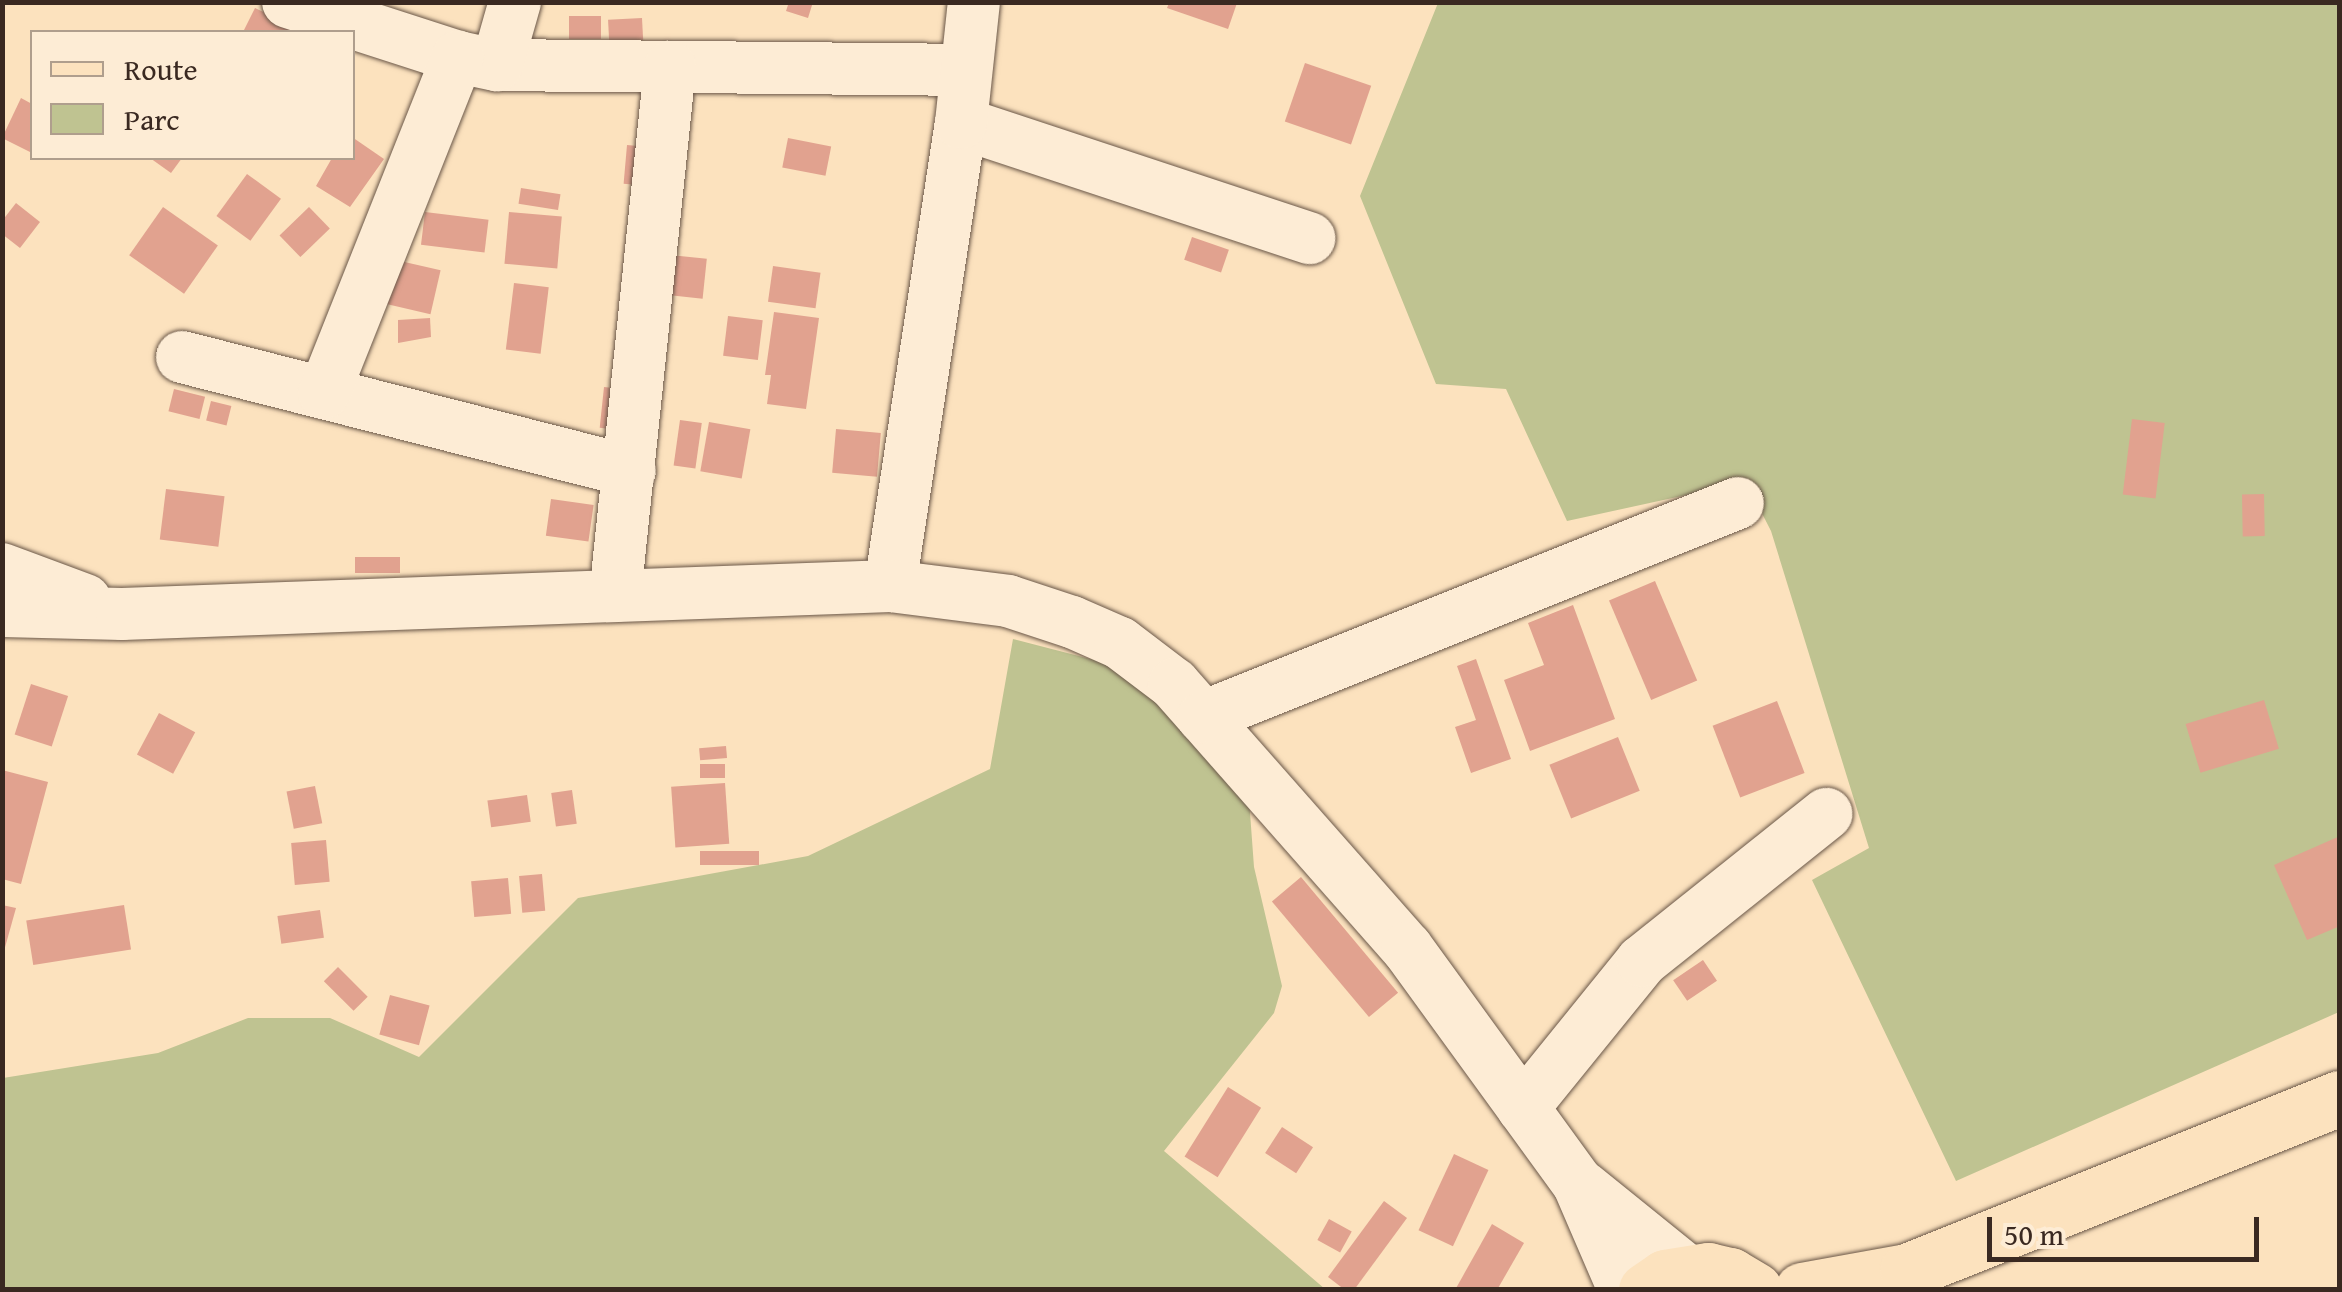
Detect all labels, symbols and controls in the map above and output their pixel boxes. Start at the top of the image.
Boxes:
legend [30,30,355,160]
text: Route [124,47,197,91]
text: Parc [124,97,180,141]
scale bar [1992,1197,2264,1259]
text: 50 m [2004,1212,2064,1256]

